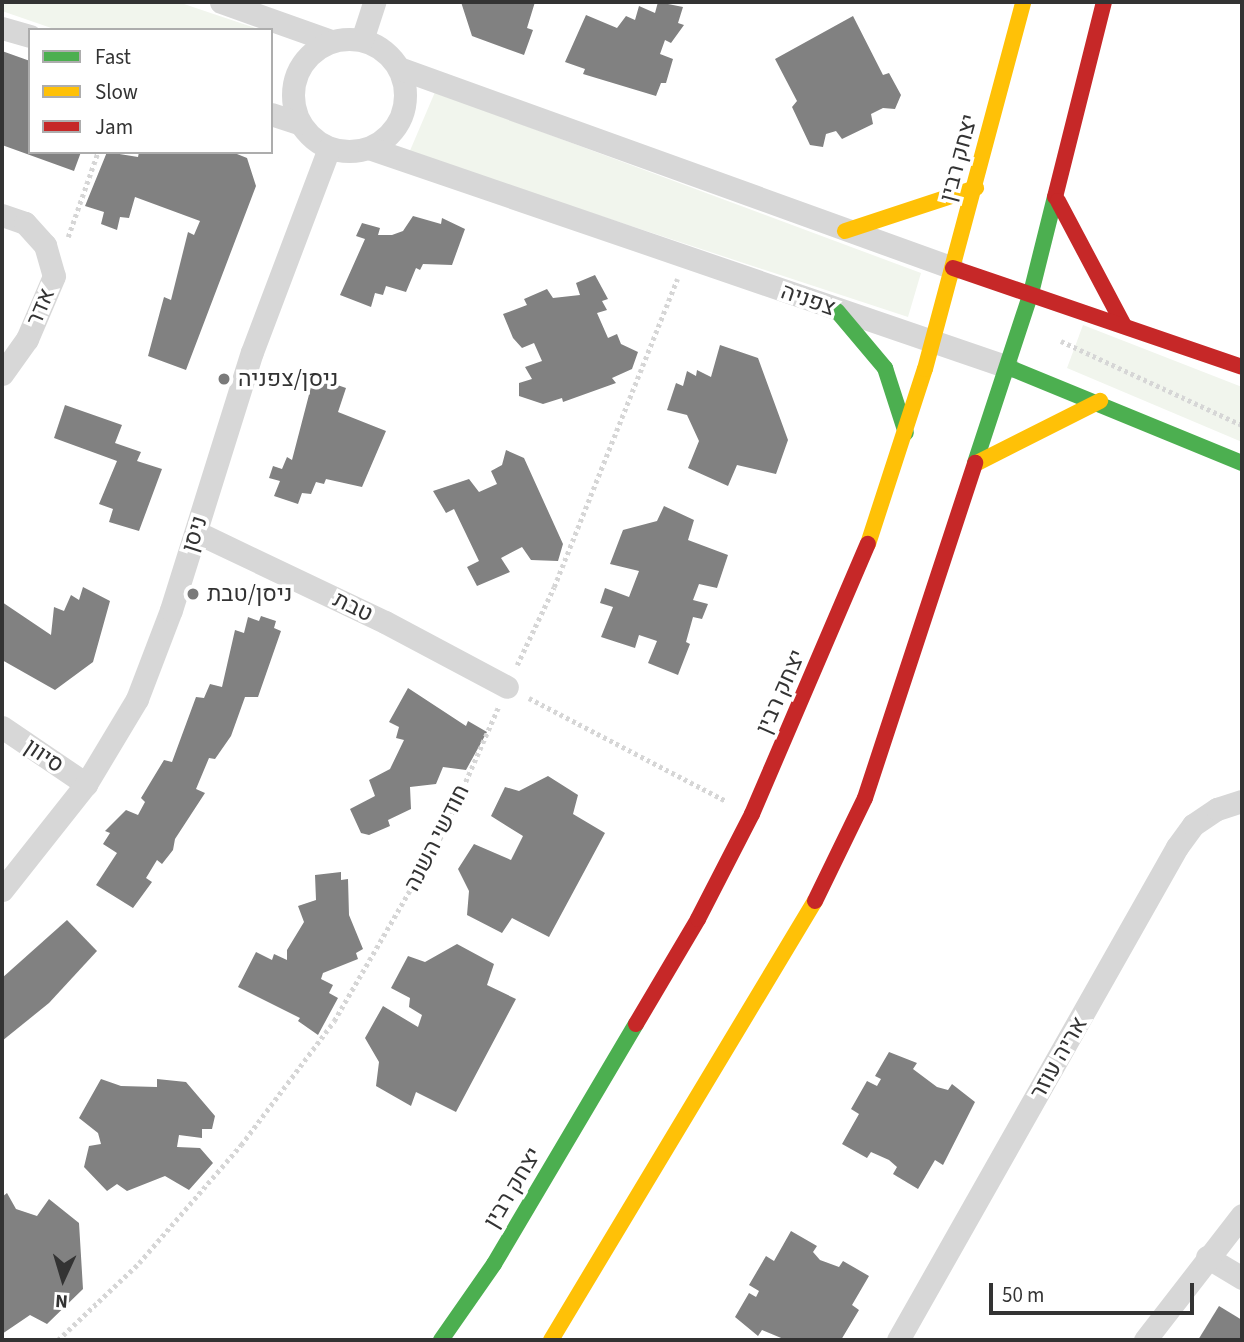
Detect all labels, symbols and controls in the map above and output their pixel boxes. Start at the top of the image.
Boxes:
legend [28,28,273,154]
text: Fast [95,42,131,72]
text: Slow [95,77,138,107]
street label: יצחק רבין [934,111,984,205]
text: Jam [95,112,133,142]
street label: צפניה [777,278,839,322]
street label: אדר [21,284,61,330]
place label: ניסן/צפניה [238,365,338,393]
marker: ניסן/צפניה [216,371,232,387]
street label: ניסן [176,512,214,556]
place label: ניסן/טבת [207,580,292,608]
marker: ניסן/טבת [185,586,201,602]
street label: טבת [329,586,377,628]
street label: יצחק רבין [750,646,812,738]
street label: סיוון [19,733,69,779]
street label: חודשי השנה [398,780,476,896]
street label: אריה עוזר [1024,1012,1094,1104]
street label: יצחק רבין [478,1143,548,1233]
north arrow [28,1244,98,1314]
scale bar [992,1268,1197,1312]
text: 50 m [1002,1280,1044,1310]
text: N [54,1287,69,1314]

